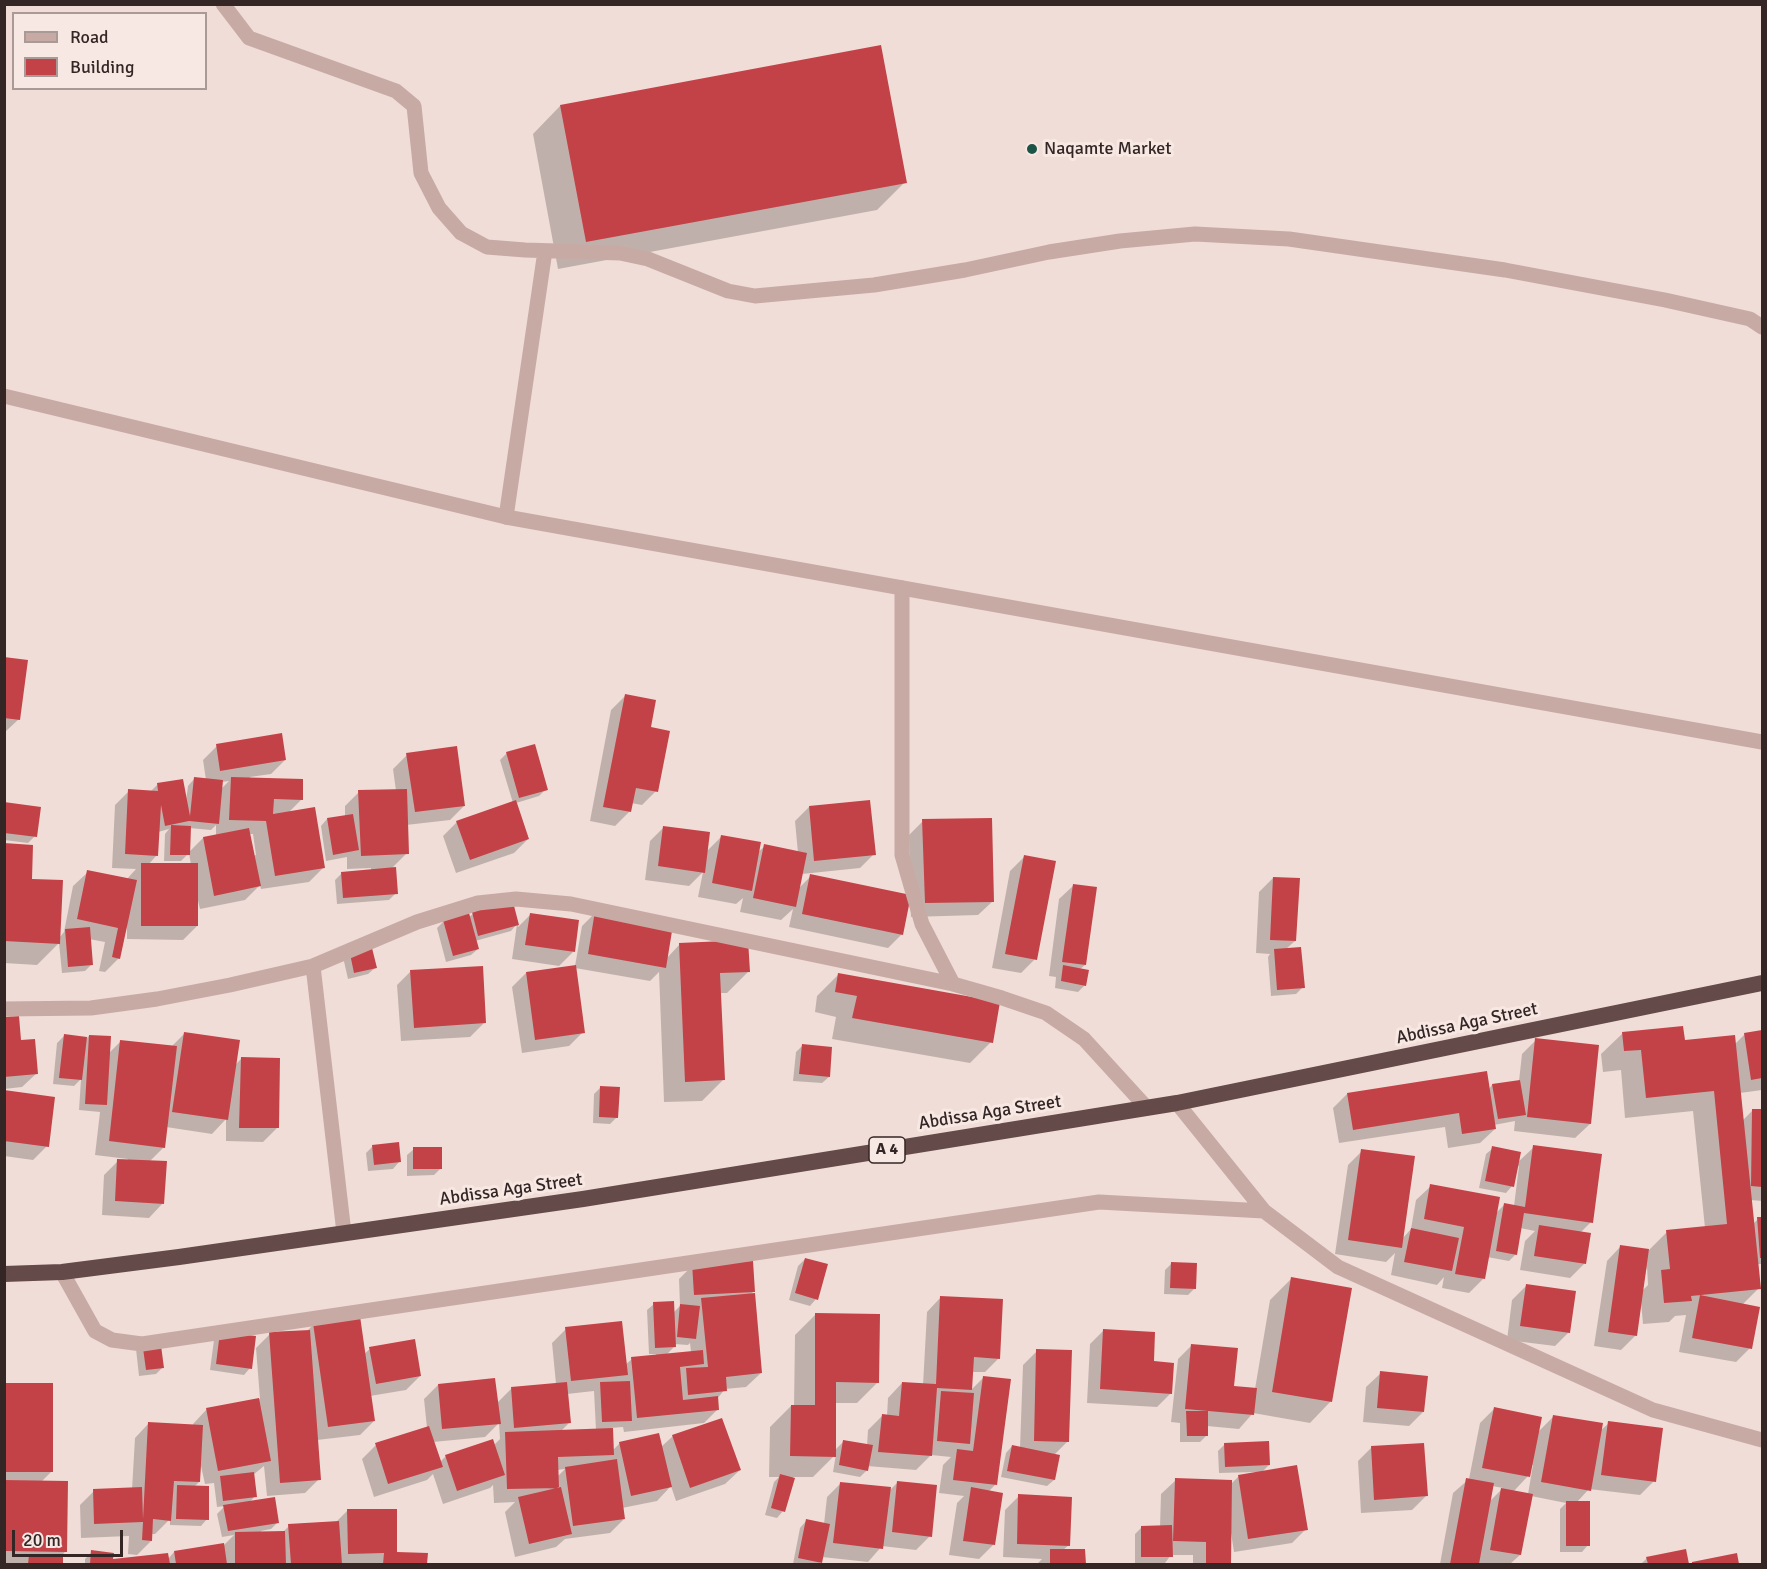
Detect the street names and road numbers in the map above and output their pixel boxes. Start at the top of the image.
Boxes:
street label: Abdissa Aga Street [1394,998,1540,1050]
street label: Abdissa Aga Street [917,1091,1063,1135]
road number: A 4 [869,1137,905,1163]
street label: Abdissa Aga Street [438,1169,584,1211]

